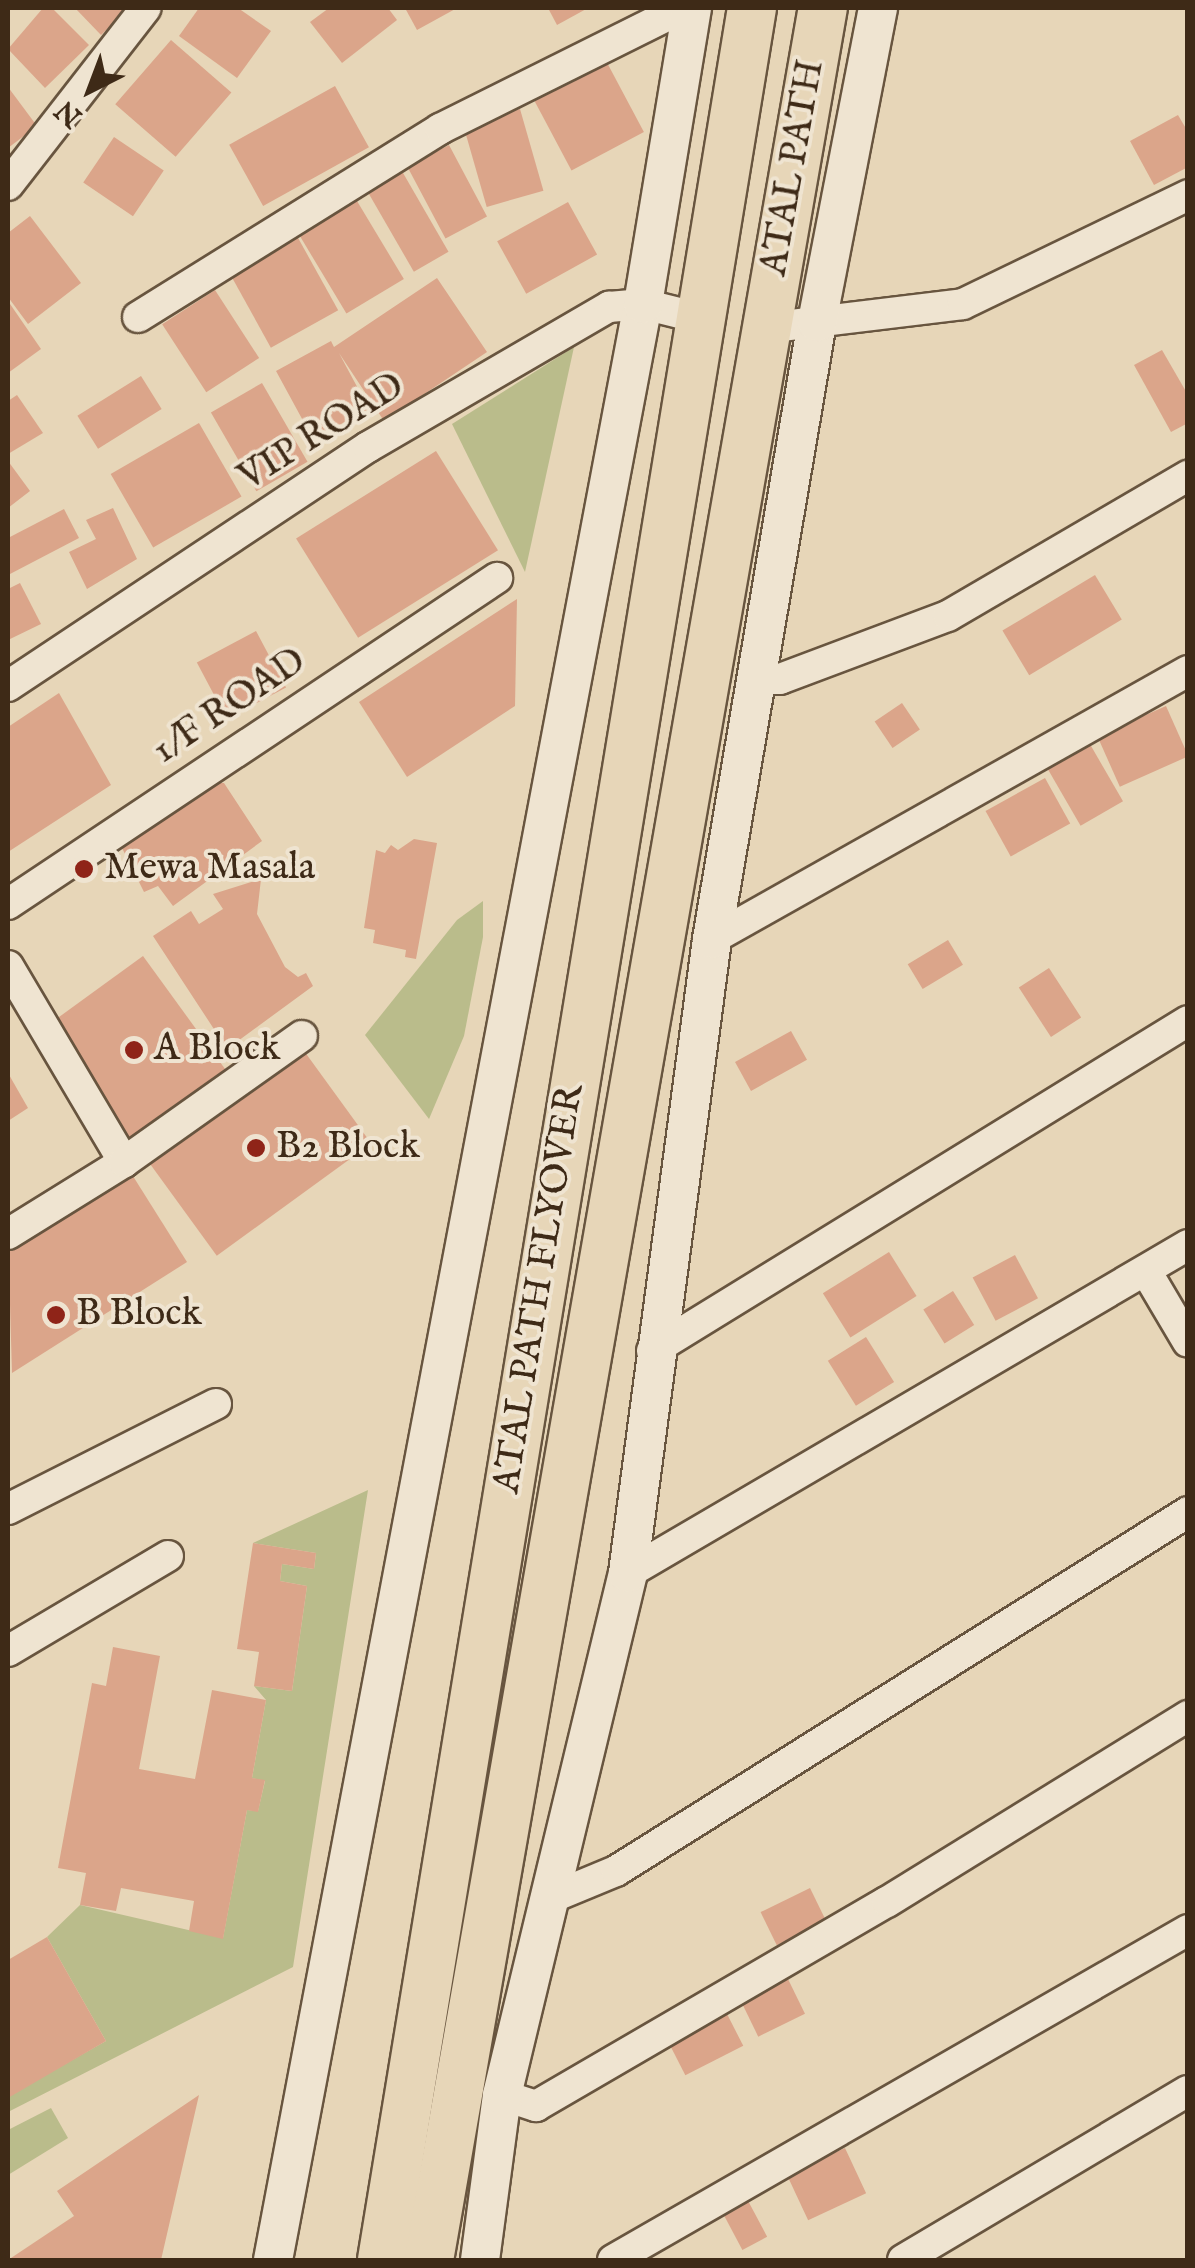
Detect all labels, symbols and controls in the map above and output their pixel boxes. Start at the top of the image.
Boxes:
north arrow [40,40,140,140]
street label: ATAL PATH [753,57,835,279]
text: N [49,92,90,134]
street label: VIP ROAD [231,364,413,502]
street label: 1/F ROAD [145,639,315,775]
place label: Mewa Masala [104,846,315,892]
marker: Mewa Masala [73,858,95,880]
place label: A Block [154,1027,280,1073]
marker: A Block [123,1039,145,1061]
street label: ATAL PATH FLYOVER [485,1081,595,1497]
place label: B2 Block [276,1125,420,1171]
marker: B2 Block [245,1137,267,1159]
place label: B Block [76,1292,202,1338]
marker: B Block [45,1304,67,1326]

